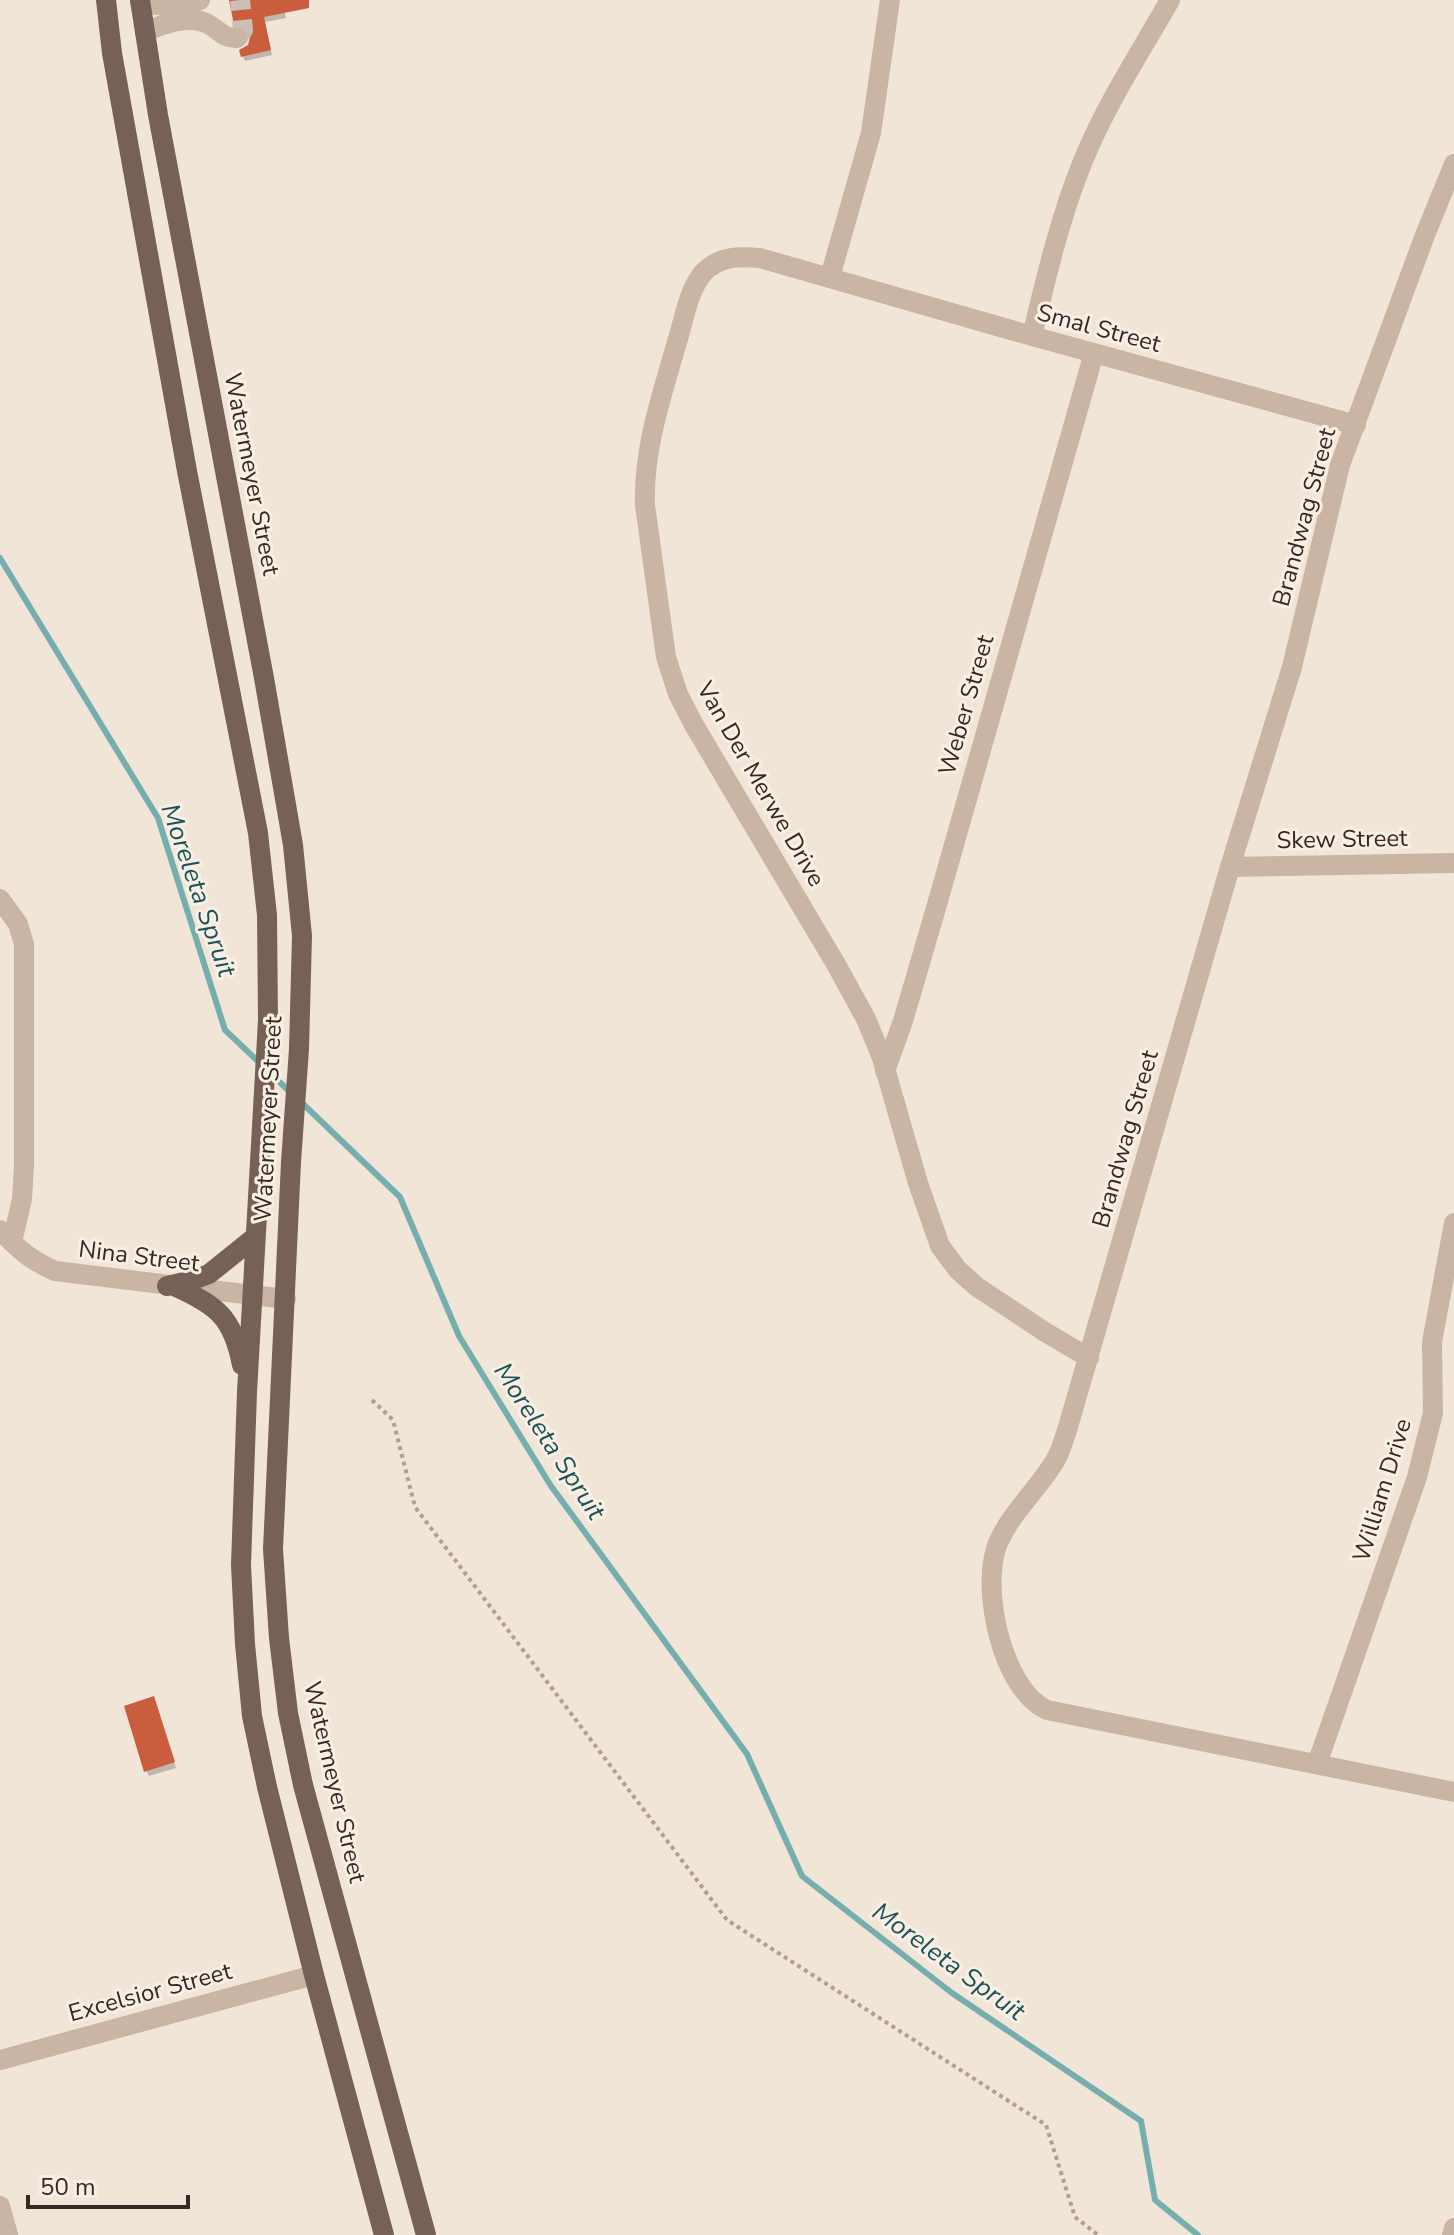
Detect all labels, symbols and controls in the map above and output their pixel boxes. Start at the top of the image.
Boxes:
street label: Smal Street [1034,296,1165,360]
street label: Watermeyer Street [217,370,287,579]
street label: Brandwag Street [1265,424,1343,610]
street label: Weber Street [931,630,1001,779]
street label: Van Der Merwe Drive [689,675,833,892]
water label: Moreleta Spruit [153,799,245,982]
street label: Skew Street [1276,822,1408,856]
street label: Watermeyer Street [247,1015,289,1223]
street label: Brandwag Street [1084,1046,1166,1232]
street label: Nina Street [77,1233,202,1279]
water label: Moreleta Spruit [486,1356,614,1527]
street label: William Drive [1345,1414,1419,1566]
street label: Watermeyer Street [296,1678,374,1886]
water label: Moreleta Spruit [865,1894,1033,2029]
street label: Excelsior Street [65,1955,236,2029]
scale bar [28,2159,188,2209]
text: 50 m [40,2171,96,2203]

